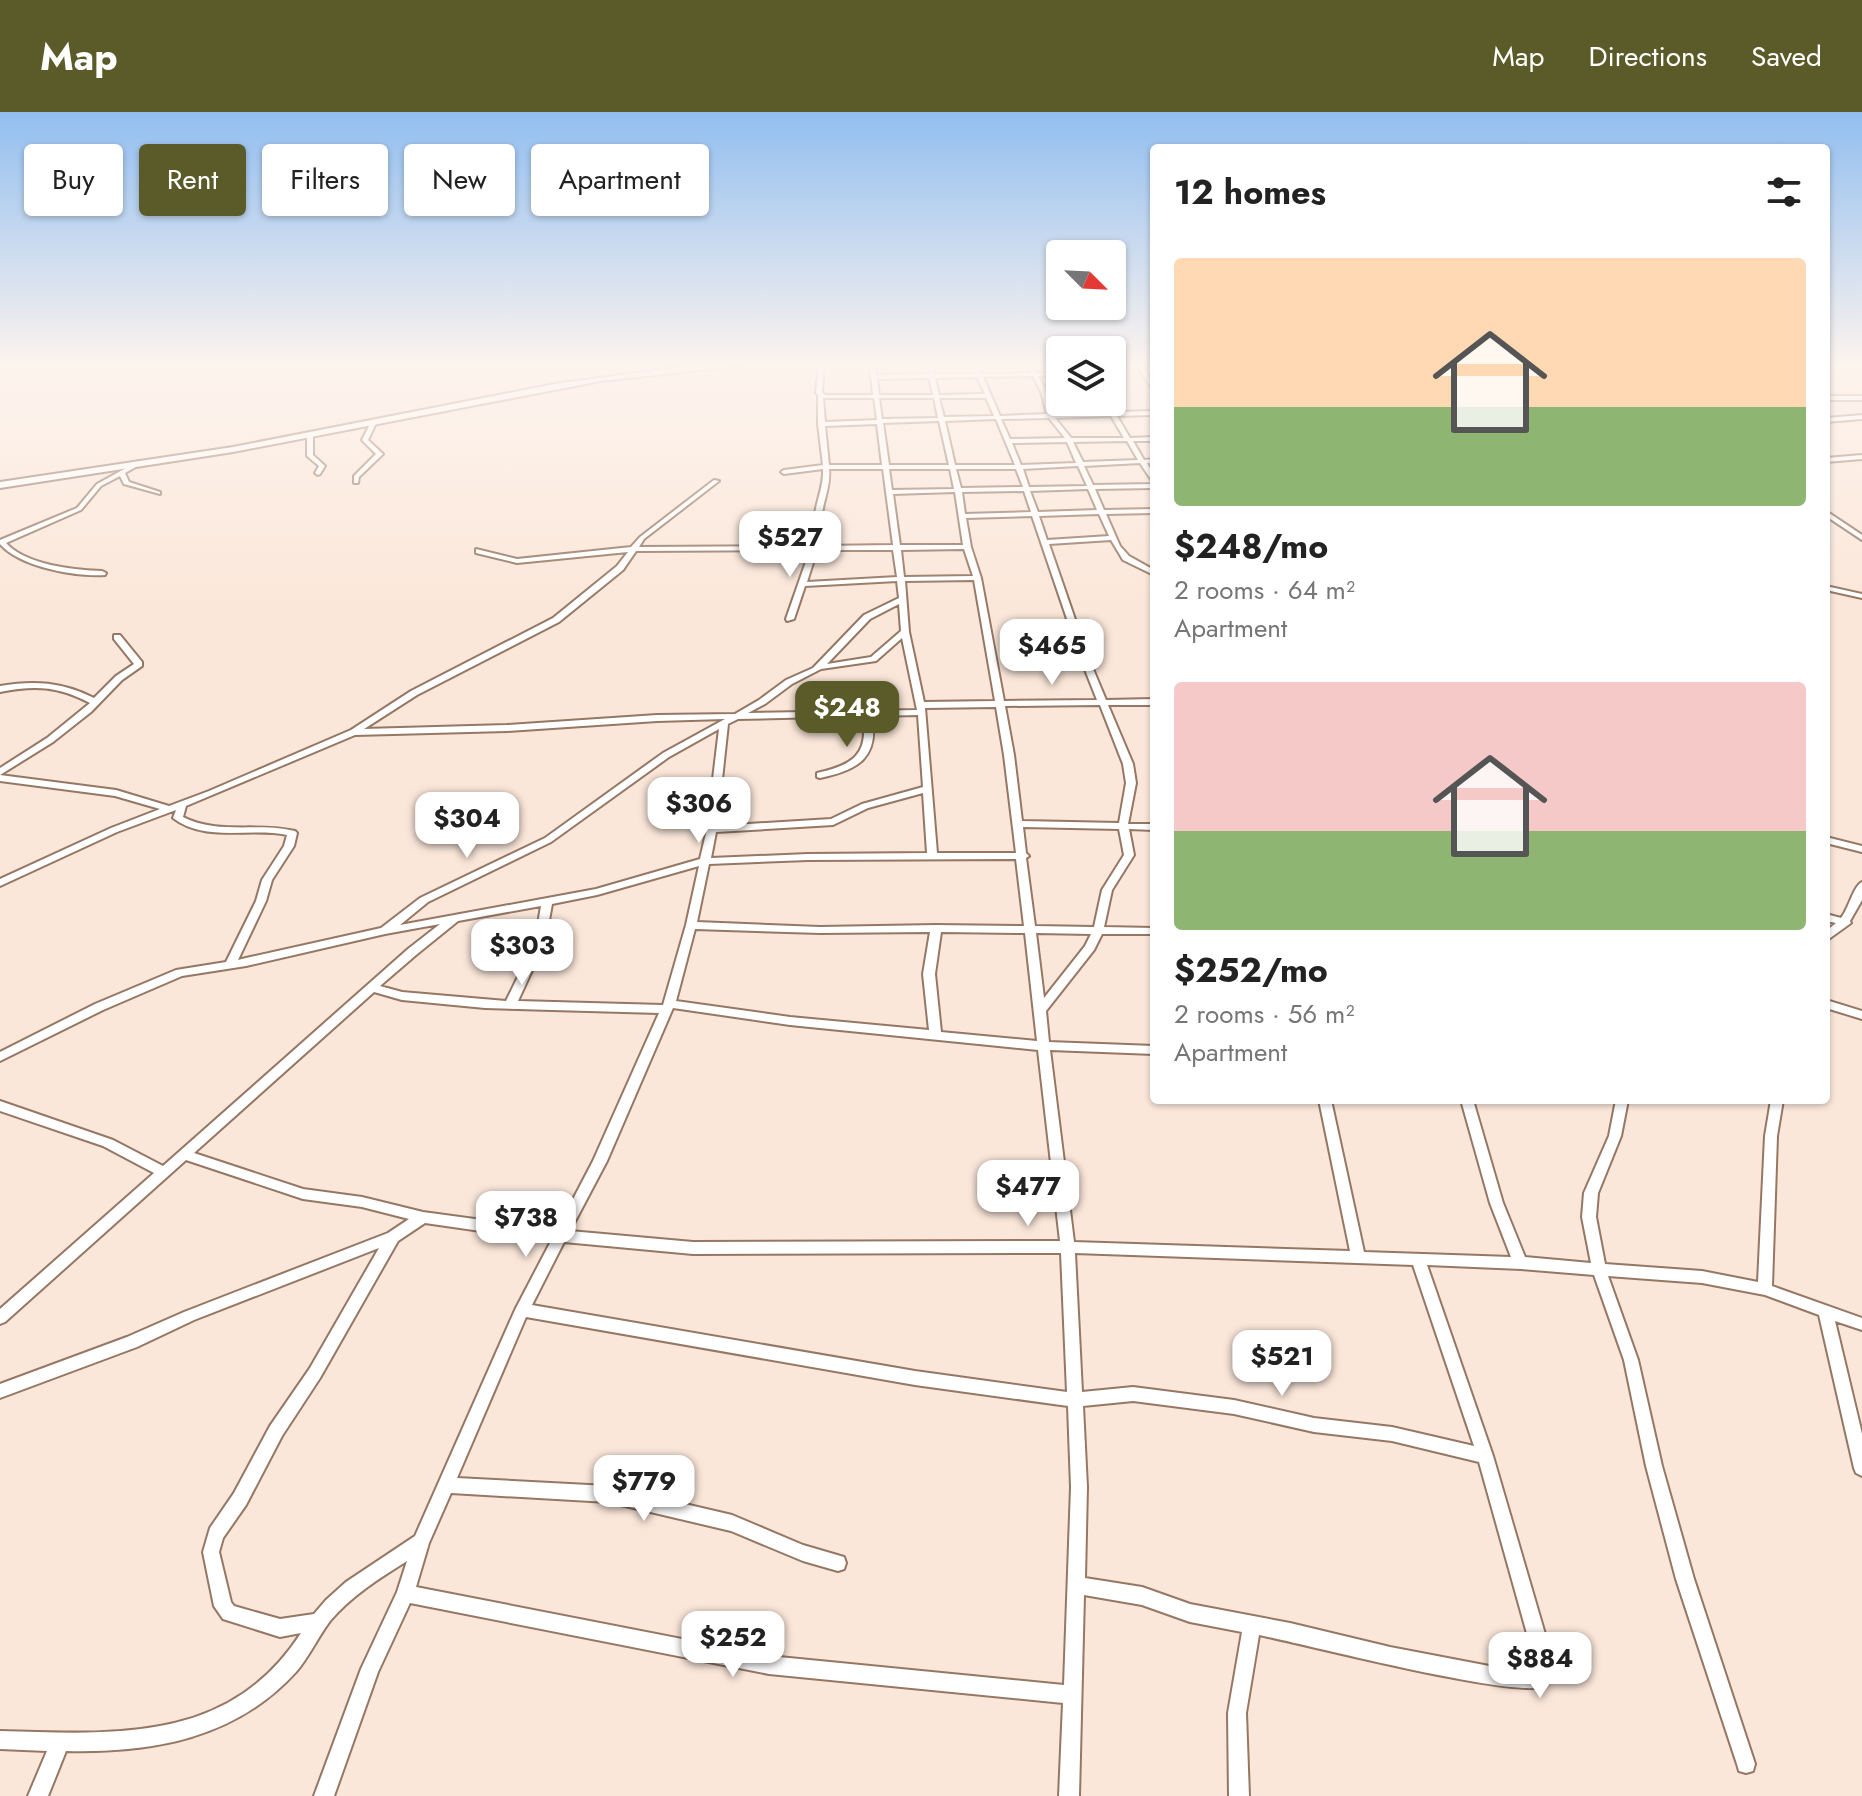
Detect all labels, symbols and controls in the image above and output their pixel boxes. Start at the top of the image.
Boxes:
text: Map [40,29,118,84]
text: Map [1492,36,1544,77]
text: Directions [1588,36,1707,77]
text: Saved [1751,36,1822,77]
chip: Buy [24,144,123,216]
chip: Rent [139,144,246,216]
chip: Filters [262,144,388,216]
chip: New [404,144,515,216]
chip: Apartment [531,144,709,216]
text: 12 homes [1174,168,1326,217]
icon: filters [1762,170,1806,214]
north arrow [1046,240,1126,320]
map controls [1046,240,1126,416]
icon: home [1418,310,1562,454]
button: layers [1046,336,1126,416]
pin: $527 [743,511,837,579]
text: $527 [757,518,823,556]
text: $248/mo [1174,522,1328,571]
text: 2 rooms · 64 m² [1174,571,1355,609]
text: Apartment [1174,609,1287,647]
pin: $465 [1005,619,1099,687]
text: $465 [1018,626,1086,664]
pin: $248 [800,681,894,749]
text: $248 [813,688,881,726]
icon: home [1418,734,1562,878]
pin: $306 [652,777,746,845]
text: $306 [666,784,732,822]
pin: $304 [420,792,514,860]
text: $304 [433,799,501,837]
pin: $303 [475,919,569,987]
text: $303 [489,926,555,964]
text: $252/mo [1174,946,1328,995]
text: 2 rooms · 56 m² [1174,995,1354,1033]
text: Apartment [1174,1033,1287,1071]
pin: $477 [981,1160,1075,1228]
text: $477 [995,1167,1061,1205]
pin: $738 [479,1191,573,1259]
text: $738 [494,1198,558,1236]
pin: $521 [1235,1330,1329,1398]
text: $521 [1250,1337,1314,1375]
pin: $779 [597,1455,691,1523]
text: $779 [612,1462,676,1500]
pin: $252 [686,1611,780,1679]
text: $252 [699,1618,767,1656]
pin: $884 [1493,1632,1587,1700]
text: $884 [1507,1639,1573,1677]

